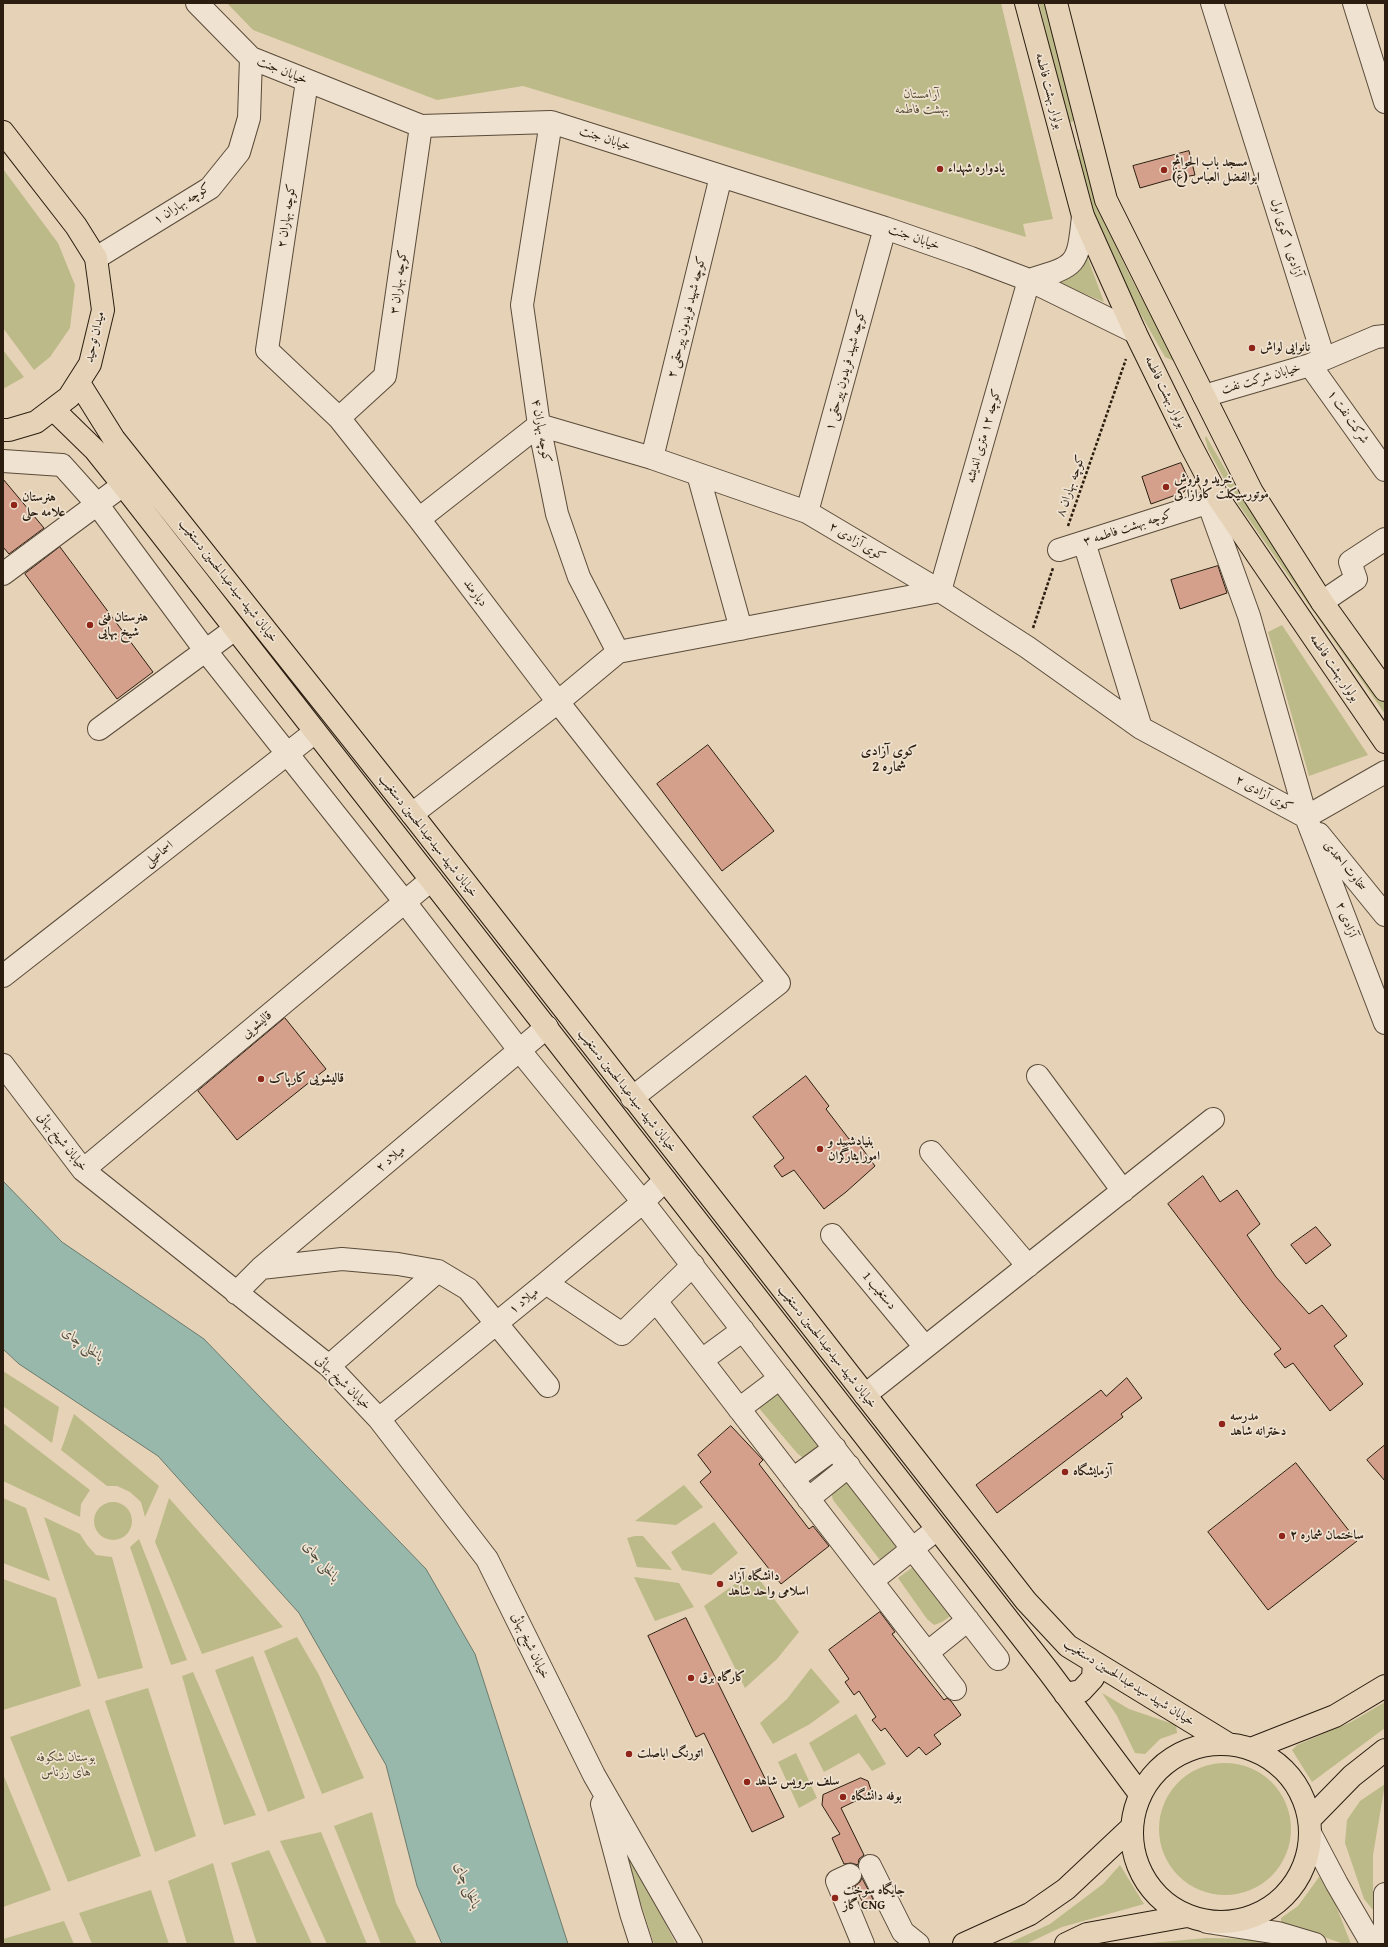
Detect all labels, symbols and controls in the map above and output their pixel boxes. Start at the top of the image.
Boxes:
street label: بولوار بهشت فاطمه [1031,51,1067,131]
street label: خیابان جنت [254,54,310,88]
park label: آرامستان بهشت فاطمه [895,87,949,118]
street label: خیابان جنت [577,123,633,155]
place label: مسجد باب الحوائج ابوالفضل العباس (ع) [1172,155,1260,186]
place label: یادواره شهداء [948,161,1005,177]
marker: یادواره شهداء [935,164,945,174]
marker: مسجد باب الحوائج ابوالفضل العباس (ع) [1159,165,1169,175]
street label: کوچه بهاران ۱ [151,180,213,228]
street label: کوچه بهاران ۲ [274,183,300,249]
street label: آزادی ۱ کوی اول [1267,197,1305,279]
street label: خیابان جنت [886,222,942,254]
street label: کوچه بهاران ۳ [387,249,411,315]
street label: کوچه شهید فریدون پیرحقی ۲ [664,254,710,380]
street label: کوچه شهید فریدون پیرحقی ۱ [822,308,870,432]
street label: میدان توحید [82,310,108,364]
place label: نانوایی لواش [1260,340,1310,356]
marker: نانوایی لواش [1247,343,1257,353]
street label: بولوار بهشت فاطمه [1141,353,1189,431]
street label: خیابان شرکت نفت [1219,360,1303,398]
street label: کوچه ۱۲ متری اندیشه [963,387,1005,485]
street label: شرکت نفت ۱ [1324,387,1372,447]
street label: کوچه بهاران ۴ [528,398,554,464]
street label: کوچه بهاران ۸ [1053,453,1089,519]
place label: خرید و فروش موتورسیکلت کاوازاکی [1174,472,1269,503]
marker: خرید و فروش موتورسیکلت کاوازاکی [1161,482,1171,492]
place label: هنرستان علامه حلی [22,490,65,521]
marker: هنرستان علامه حلی [9,500,19,510]
street label: کوچه بهشت فاطمه ۳ [1081,506,1175,550]
street label: خیابان شهید سیدعبدالحسین دستغیب [175,516,281,646]
street label: کوی آزادی ۲ [826,519,888,565]
street label: دیارمند [459,576,491,610]
place label: هنرستان فنی شیخ بهایی [98,610,148,641]
marker: هنرستان فنی شیخ بهایی [85,620,95,630]
street label: بولوار بهشت فاطمه [1306,631,1362,705]
district label: کوی آزادی شماره 2 [861,743,917,776]
street label: خیابان شهید سیدعبدالحسین دستغیب [375,771,481,901]
street label: کوی آزادی ۲ [1233,772,1295,816]
street label: اسماعیلی [141,838,177,870]
street label: سخاوت احمدی [1320,838,1370,894]
street label: آزادی ۲ [1332,900,1360,940]
street label: قالیشویی [239,1008,275,1042]
street label: خیابان شهید سیدعبدالحسین دستغیب [574,1026,680,1156]
place label: قالیشویی کارپاک [269,1071,344,1087]
marker: قالیشویی کارپاک [256,1074,266,1084]
street label: خیابان شیخ بهائی [33,1109,91,1175]
place label: بنیادشهید و امورایثارگران [828,1134,880,1165]
street label: میلاد ۲ [373,1142,409,1176]
marker: بنیادشهید و امورایثارگران [815,1144,825,1154]
street label: دستغیب 1 [859,1269,899,1313]
street label: خیابان شهید سیدعبدالحسین دستغیب [774,1282,880,1412]
street label: میلاد ۱ [506,1284,542,1318]
water label: بالخلی چای [58,1323,108,1367]
street label: خیابان شیخ بهائی [312,1353,374,1413]
place label: مدرسه دخترانه شاهد [1230,1409,1286,1440]
marker: مدرسه دخترانه شاهد [1217,1419,1227,1429]
place label: آزمایشگاه [1073,1464,1112,1480]
marker: آزمایشگاه [1060,1467,1070,1477]
place label: ساختمان شماره ۲ [1290,1528,1364,1544]
marker: ساختمان شماره ۲ [1277,1531,1287,1541]
water label: بالخلی چای [299,1538,343,1586]
place label: دانشگاه آزاد اسلامی واحد شاهد [728,1569,809,1600]
marker: دانشگاه آزاد اسلامی واحد شاهد [715,1579,725,1589]
street label: خیابان شیخ بهائی [507,1610,553,1682]
street label: خیابان شهید سیدعبدالحسین دستغیب [1060,1636,1198,1730]
place label: کارگاه برق [699,1670,745,1686]
marker: کارگاه برق [686,1673,696,1683]
place label: اتورنگ اباصلت [637,1746,703,1762]
marker: اتورنگ اباصلت [624,1749,634,1759]
park label: بوستان شکوفه های زرناس [37,1750,95,1781]
place label: سلف سرویس شاهد [755,1774,839,1790]
marker: سلف سرویس شاهد [742,1777,752,1787]
place label: بوفه دانشگاه [851,1789,902,1805]
marker: بوفه دانشگاه [838,1792,848,1802]
water label: بالخلی چای [450,1860,484,1912]
place label: جایگاه سوخت گاز CNG [843,1883,905,1914]
marker: جایگاه سوخت گاز CNG [830,1893,840,1903]

